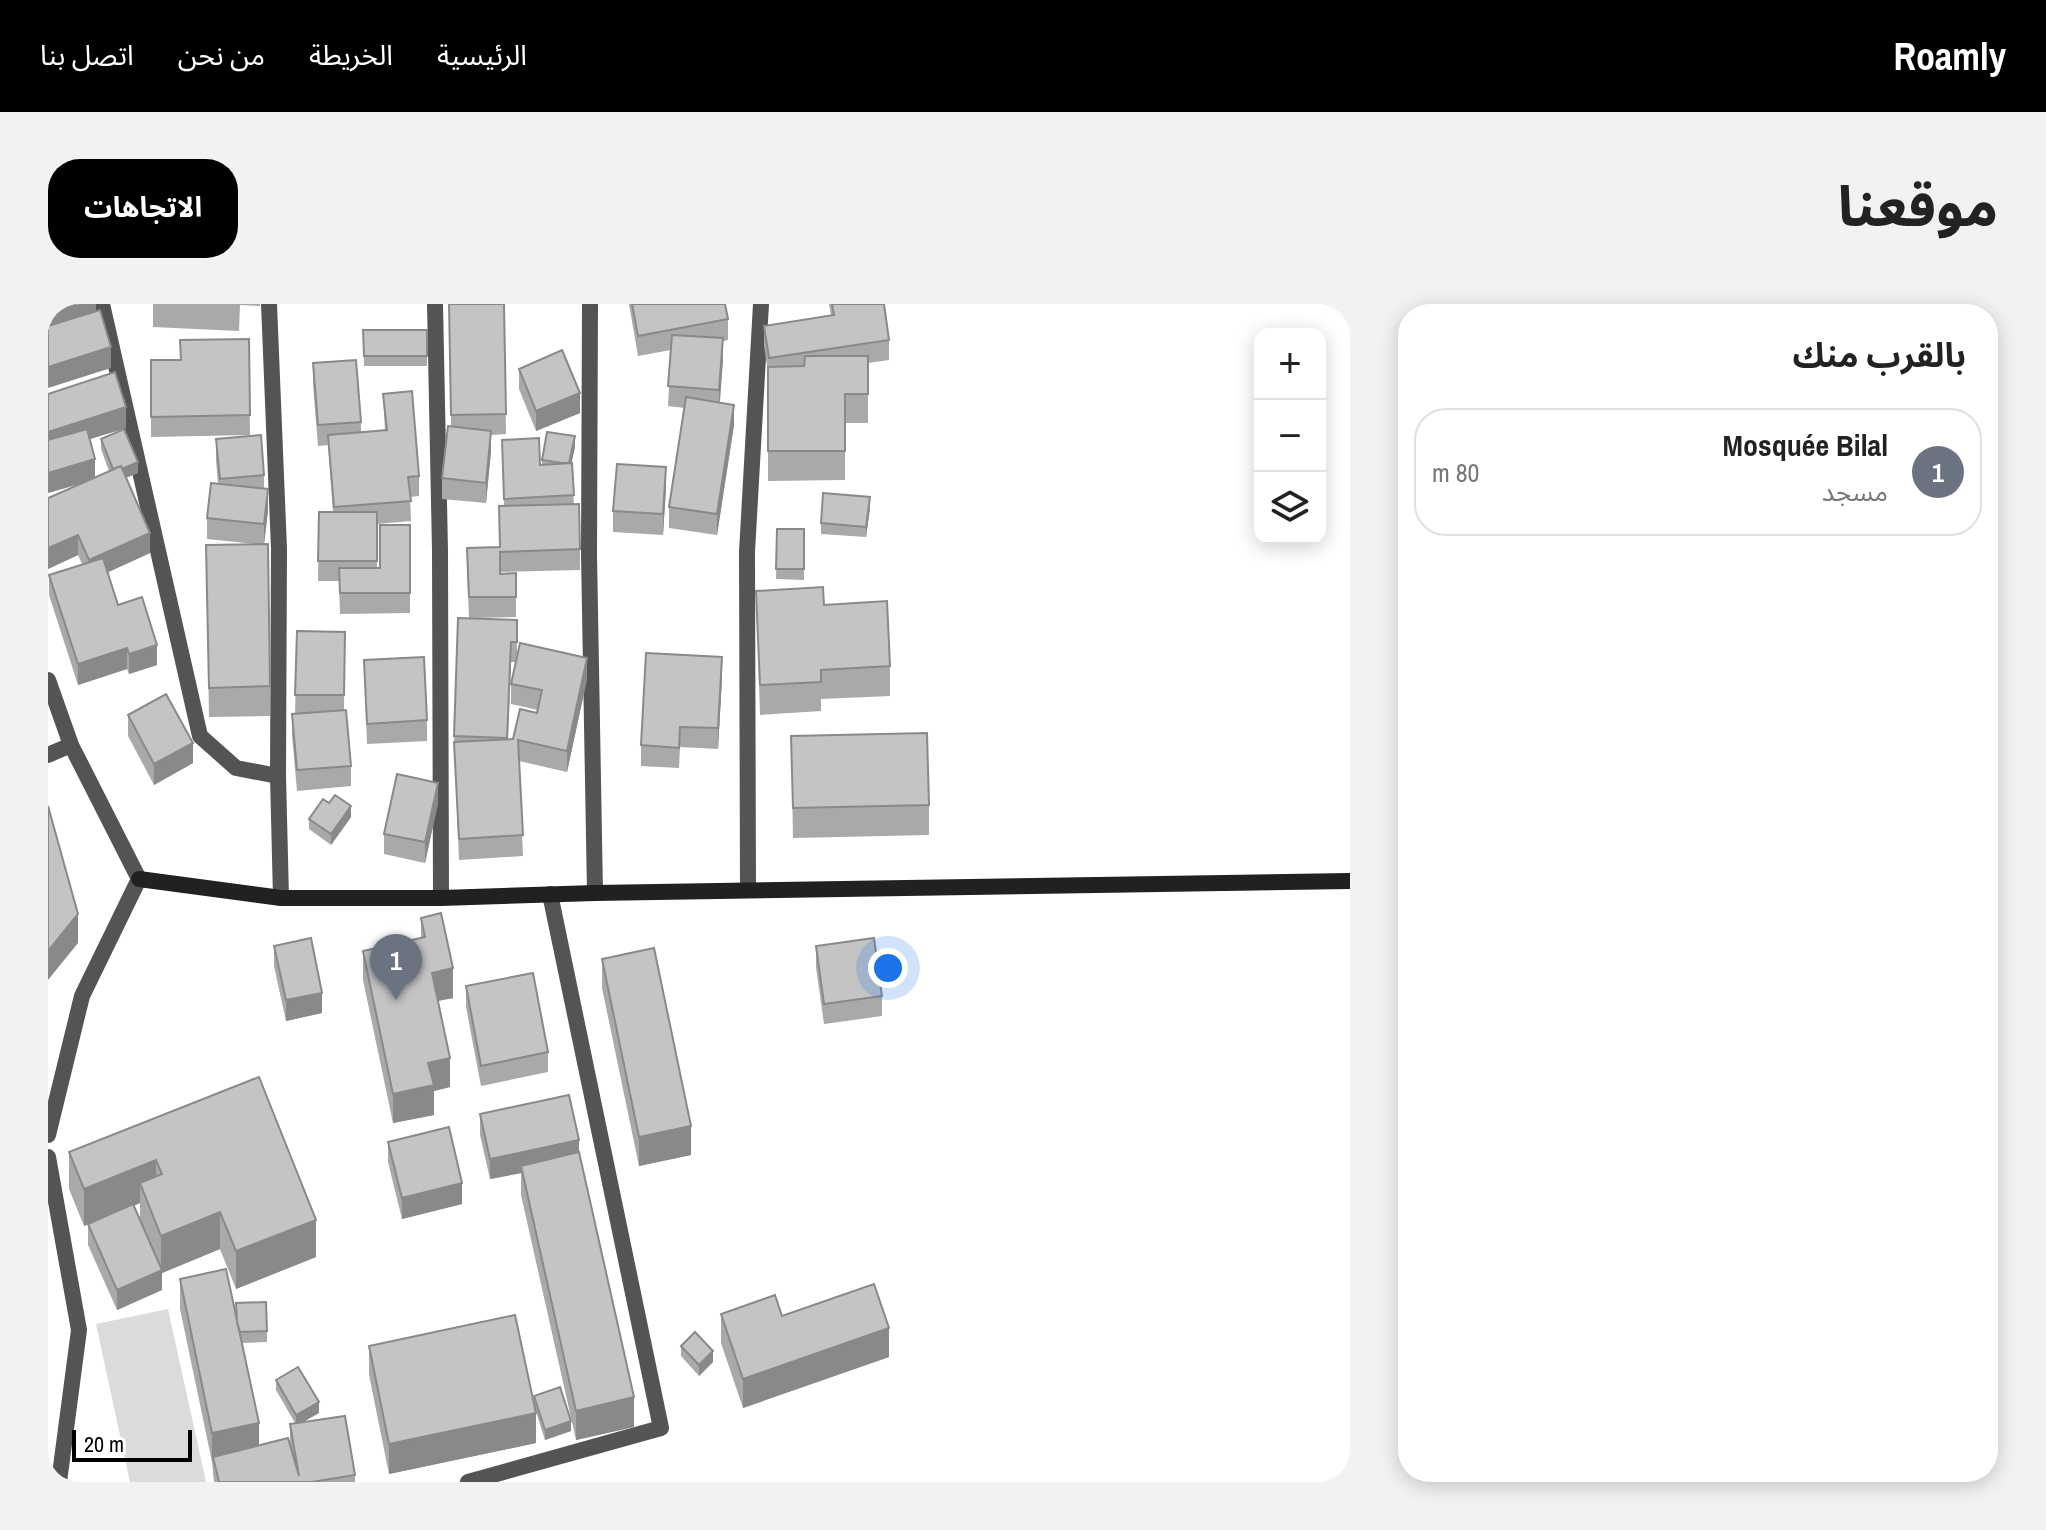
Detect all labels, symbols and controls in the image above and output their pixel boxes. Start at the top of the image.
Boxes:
text: Roamly [1893,31,2006,82]
text: اتصل بنا [40,36,134,74]
text: من نحن [178,36,265,74]
text: الخريطة [309,36,393,74]
text: الرئيسية [437,36,527,74]
button: الاتجاهات [48,159,238,258]
text: موقعنا [1838,168,1998,243]
map controls [1254,328,1326,544]
button: + [1254,328,1326,400]
text: بالقرب منك [1792,332,1966,378]
button: − [1254,400,1326,472]
text: Mosquée Bilal [1723,425,1888,465]
text: 80 m [1432,455,1479,490]
text: 1 [1932,455,1944,490]
button: layers [1254,472,1326,544]
text: مسجد [1822,474,1888,509]
pin: 1 [370,934,422,1000]
your location [868,948,908,988]
scale bar [72,1426,192,1462]
text: 20 m [84,1429,124,1459]

